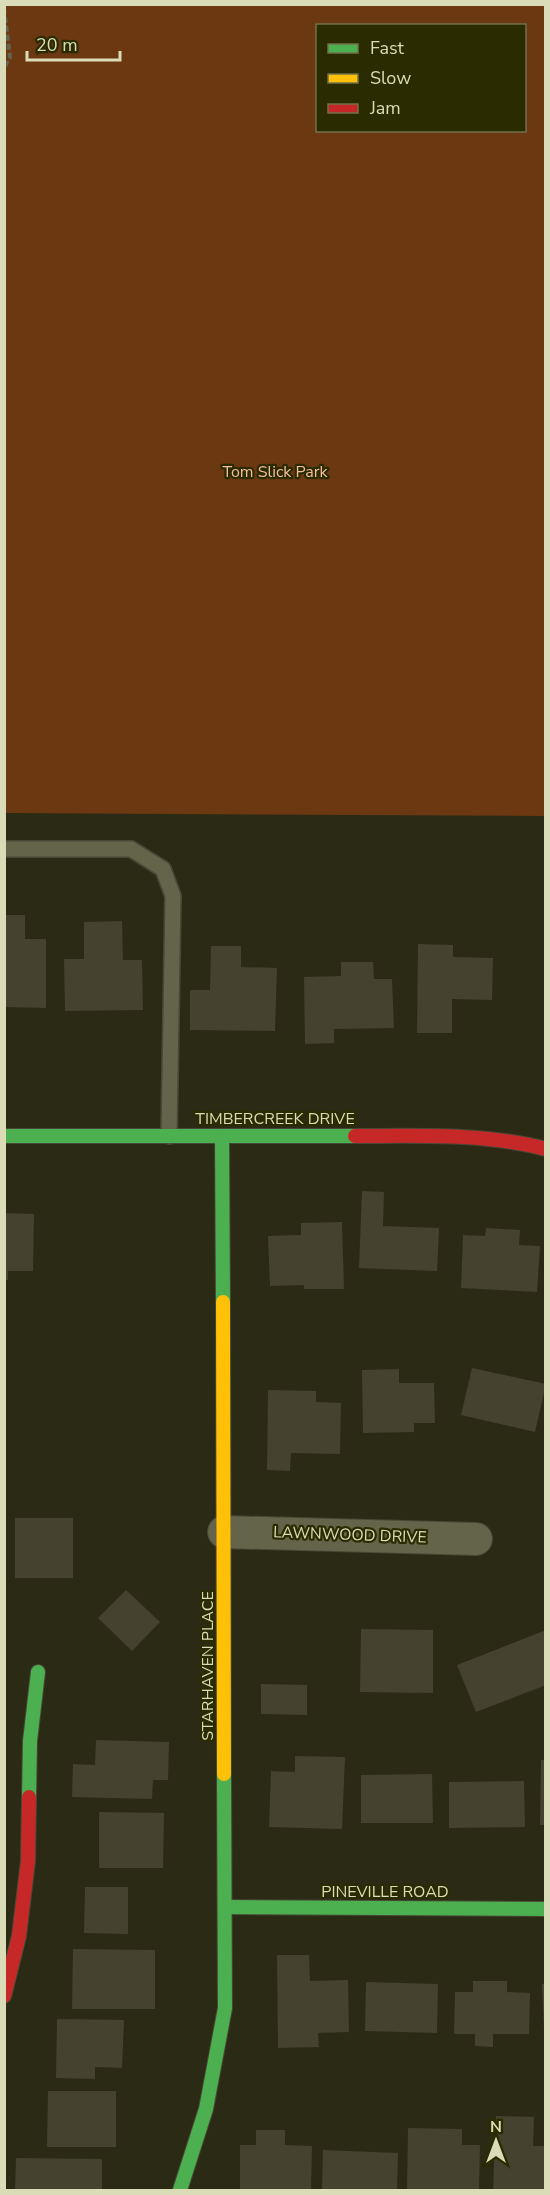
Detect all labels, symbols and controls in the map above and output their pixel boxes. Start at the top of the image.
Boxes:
scale bar [27,24,120,62]
legend [316,24,526,132]
text: 20 m [36,33,78,57]
text: Fast [370,36,405,60]
text: Slow [370,66,411,90]
text: Jam [369,96,401,120]
park label: Tom Slick Park [223,461,328,483]
street label: TIMBERCREEK DRIVE [195,1108,355,1130]
street label: LAWNWOOD DRIVE [273,1521,427,1549]
street label: STARHAVEN PLACE [197,1591,219,1741]
street label: PINEVILLE ROAD [321,1881,449,1903]
north arrow [466,2111,526,2171]
text: N [490,2116,502,2138]

